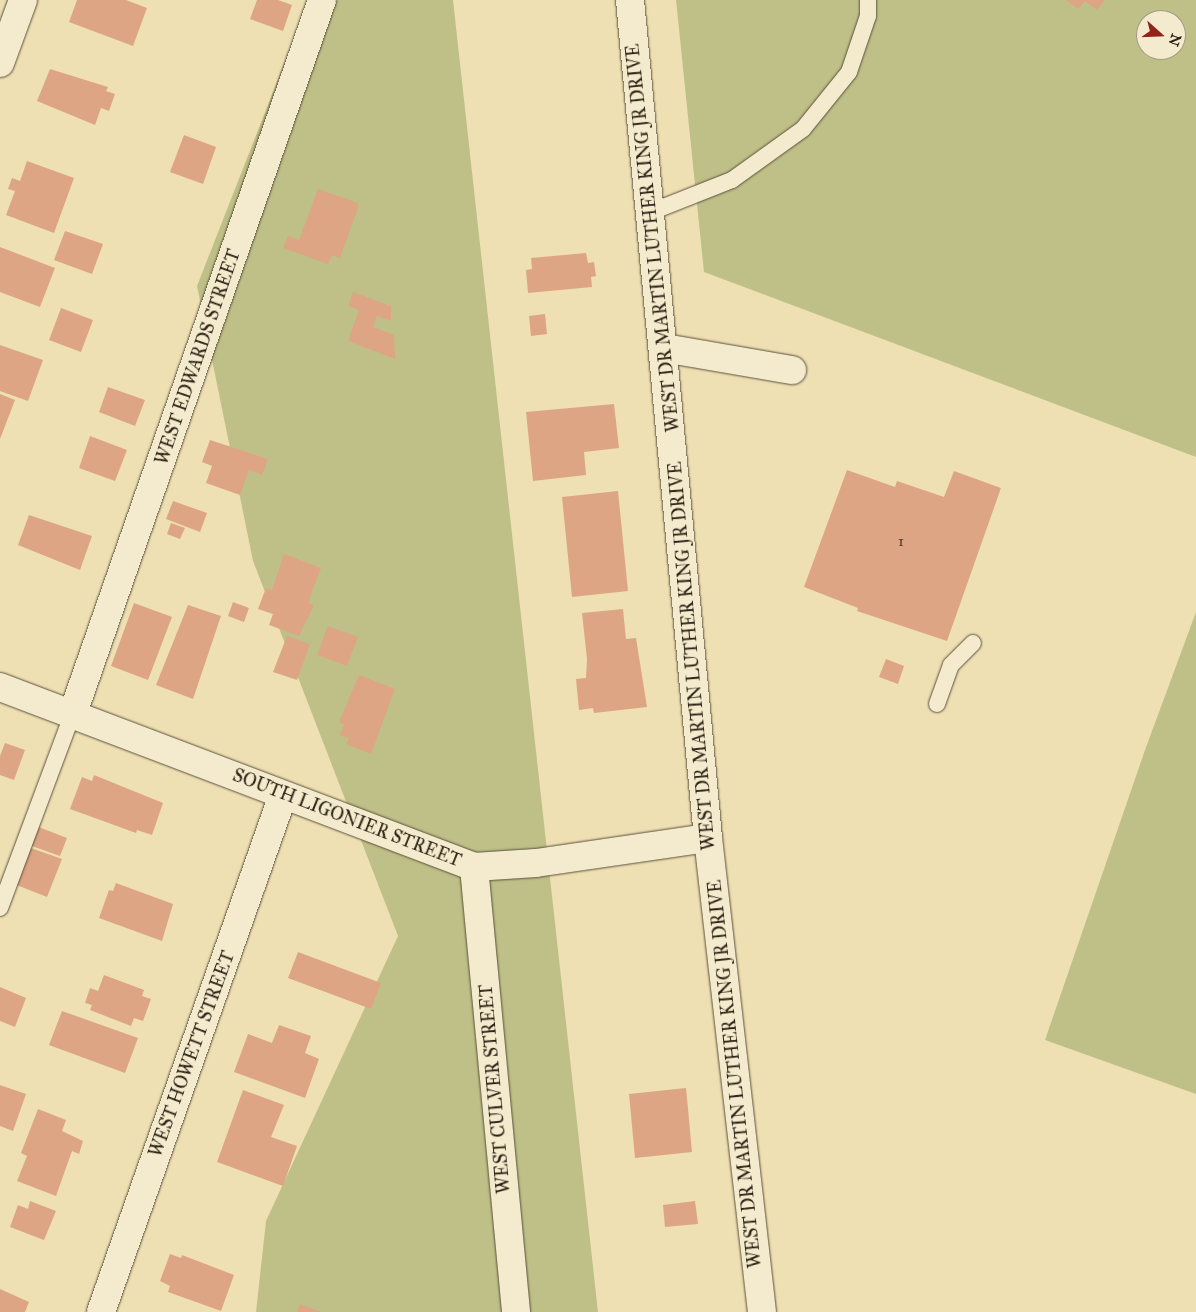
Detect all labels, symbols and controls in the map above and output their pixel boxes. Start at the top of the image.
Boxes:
north arrow [1136,10,1186,60]
text: N [1165,31,1185,48]
street label: WEST DR MARTIN LUTHER KING JR DRIVE [622,43,684,433]
street label: WEST EDWARDS STREET [151,246,245,468]
street label: WEST DR MARTIN LUTHER KING JR DRIVE [664,461,720,851]
house number: 1 [898,533,904,551]
street label: SOUTH LIGONIER STREET [230,764,464,872]
street label: WEST DR MARTIN LUTHER KING JR DRIVE [704,879,766,1269]
street label: WEST HOWETT STREET [145,948,239,1160]
street label: WEST CULVER STREET [475,983,515,1195]

